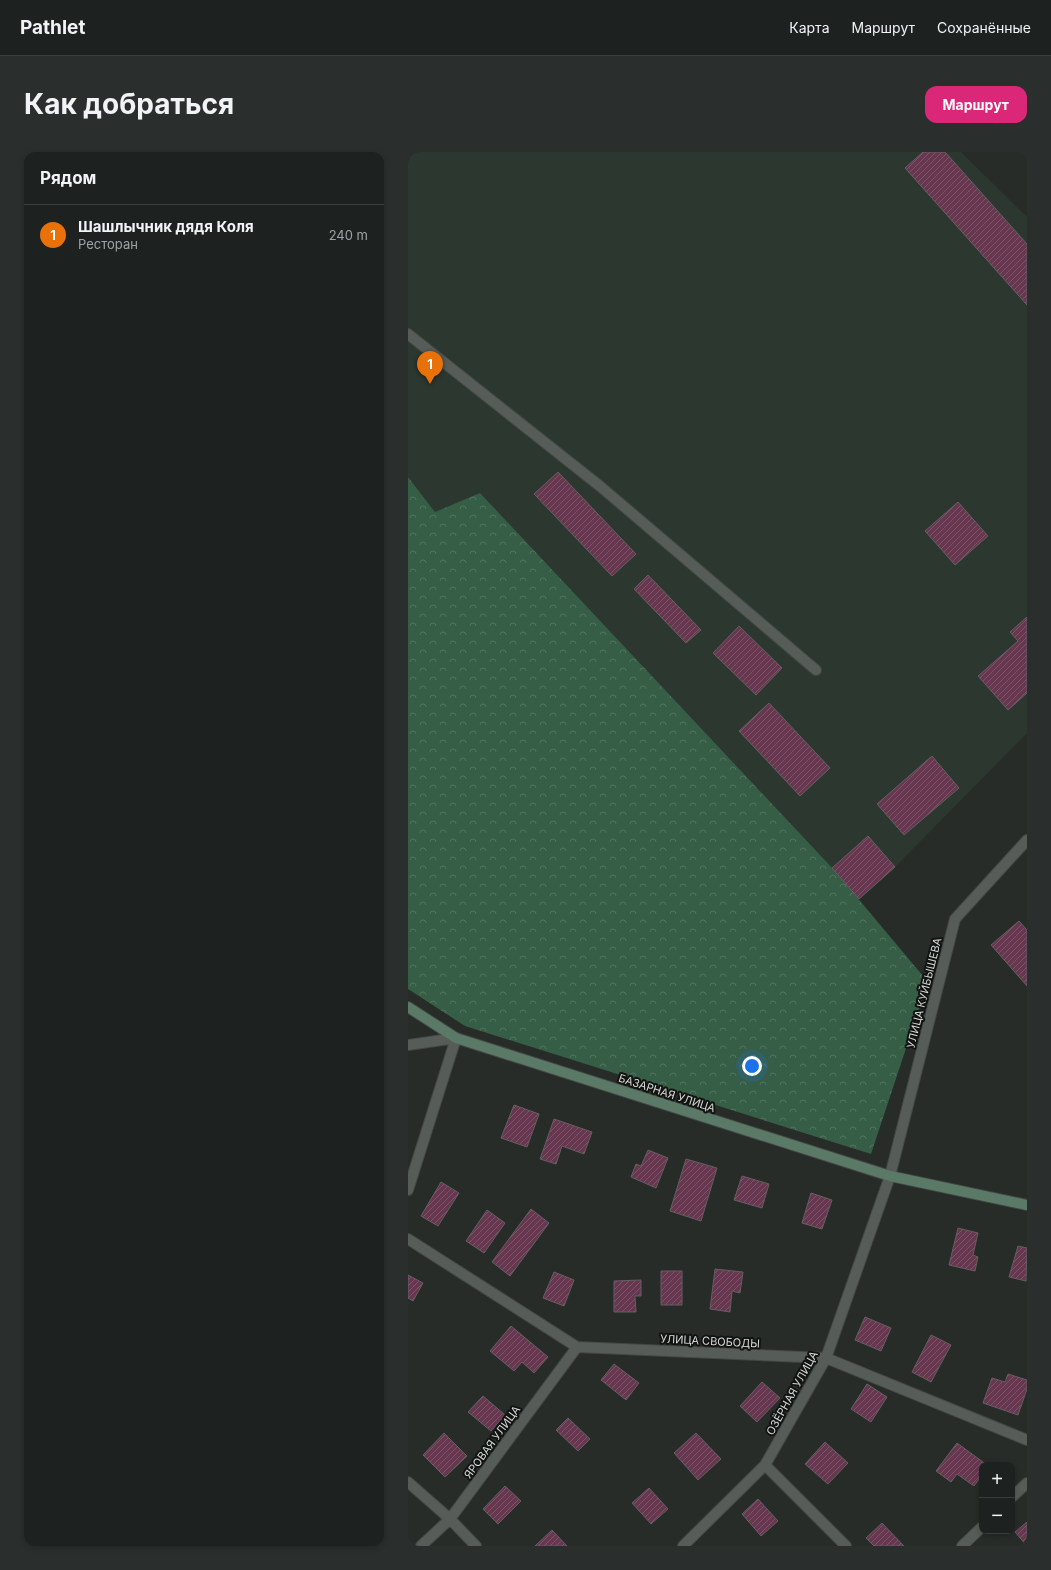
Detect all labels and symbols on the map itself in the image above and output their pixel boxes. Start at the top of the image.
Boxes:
pin: 1 [417,351,443,384]
street label: УЛИЦА КУЙБЫШЕВА [903,936,945,1050]
your location [742,1056,762,1076]
street label: БАЗАРНАЯ УЛИЦА [617,1071,718,1115]
street label: УЛИЦА СВОБОДЫ [660,1331,760,1351]
street label: ОЗЁРНАЯ УЛИЦА [763,1348,821,1437]
street label: ЯРОВАЯ УЛИЦА [461,1403,523,1481]

